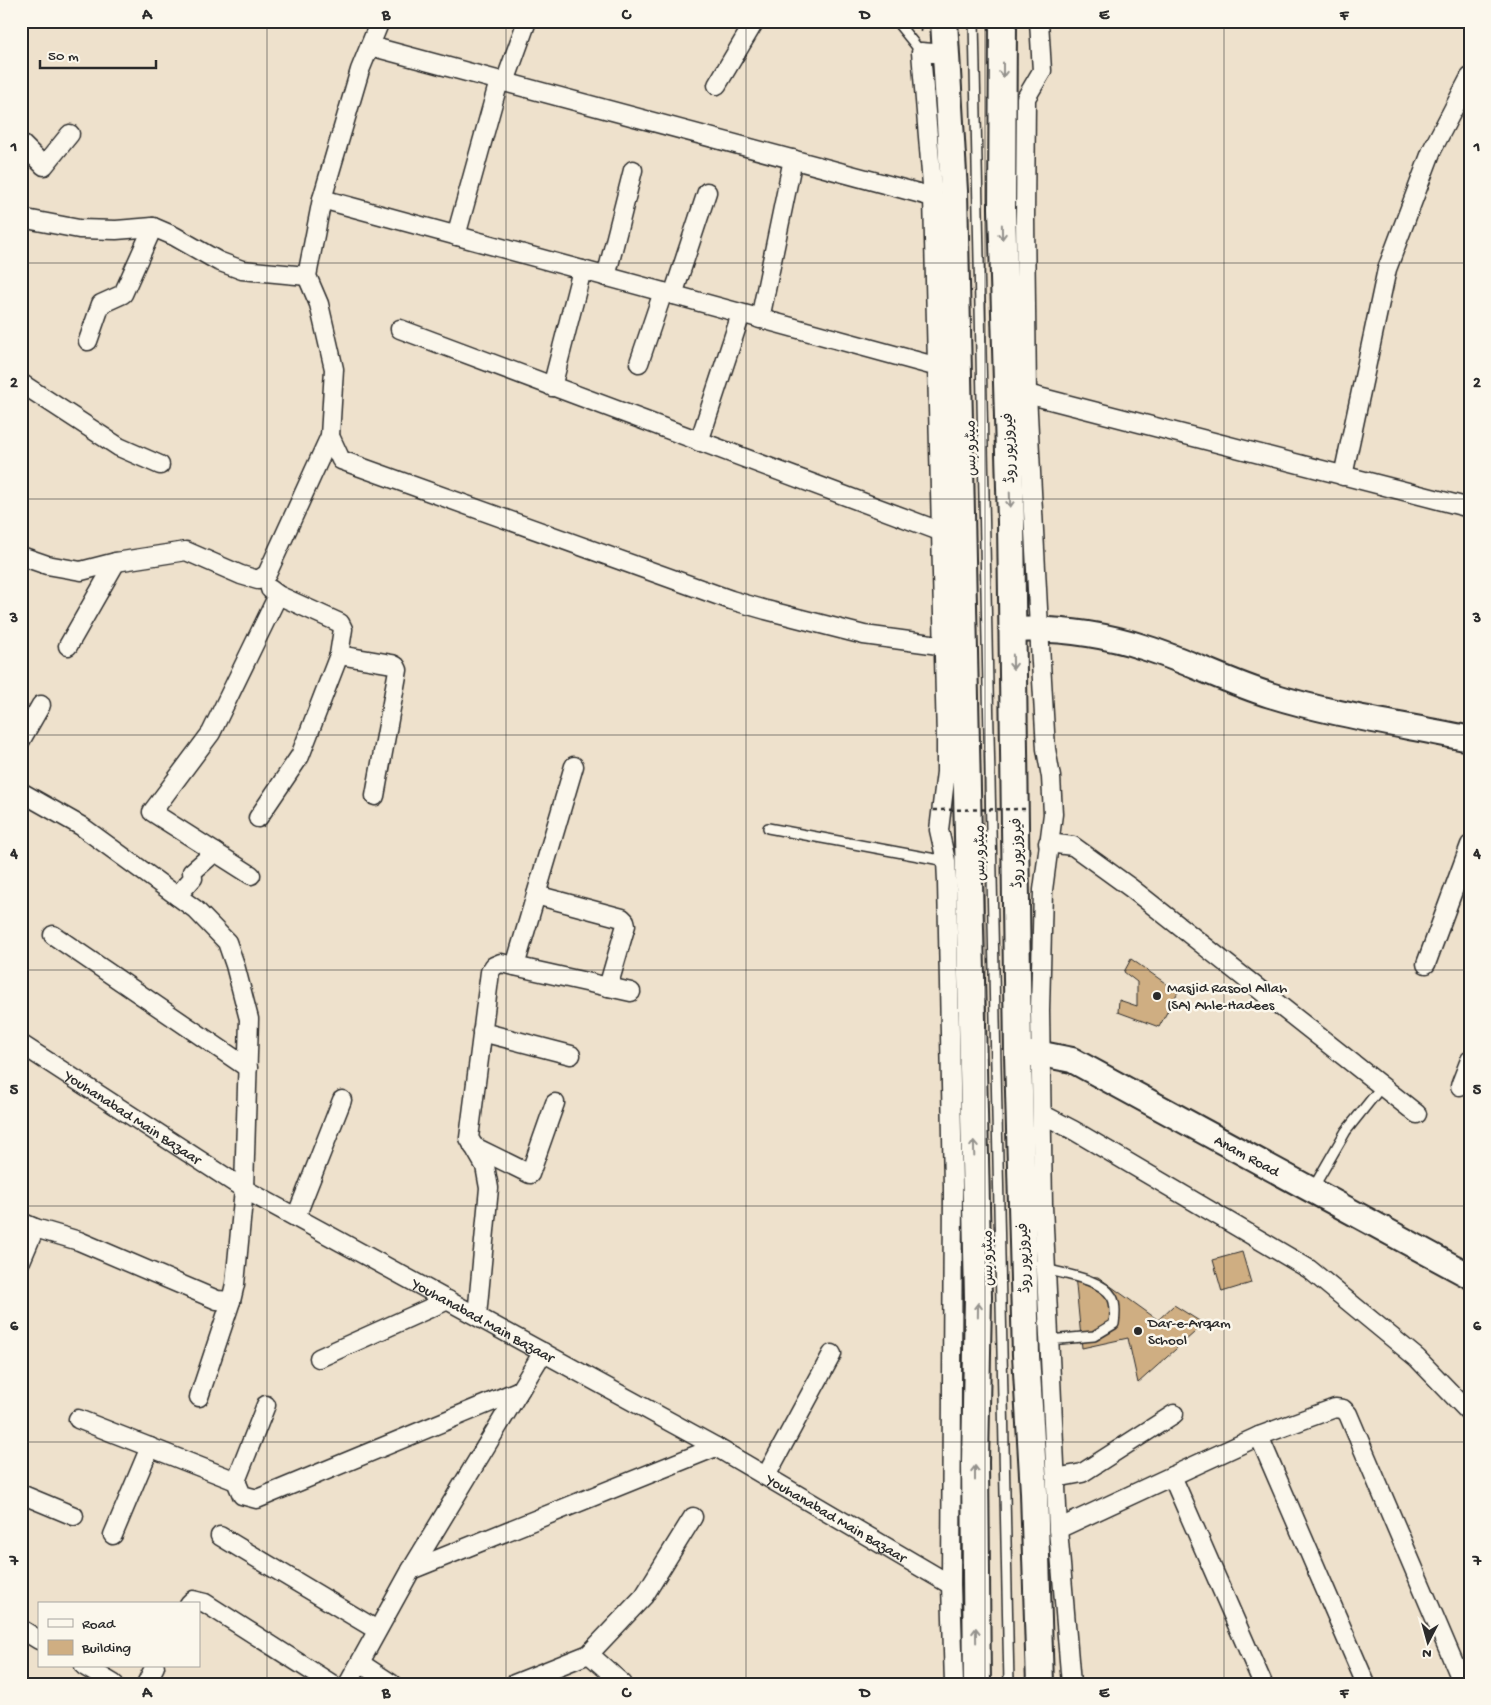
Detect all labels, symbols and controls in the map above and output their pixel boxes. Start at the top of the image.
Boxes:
text: A [141,7,153,26]
text: B [381,7,391,26]
text: C [621,7,632,26]
text: D [858,7,871,26]
text: E [1099,7,1110,26]
text: F [1339,7,1350,26]
scale bar [40,38,156,70]
text: 50 m [48,48,79,66]
one-way arrow [998,62,1008,78]
text: 1 [10,139,17,158]
text: 1 [1473,139,1480,158]
one-way arrow [997,224,1007,240]
text: 2 [10,375,18,394]
text: 2 [1473,375,1481,394]
street label: فیروزپور روڈ [1000,412,1020,484]
street label: میٹرو بس [963,420,981,476]
one-way arrow [1006,492,1015,508]
text: 3 [9,610,18,629]
text: 3 [1472,610,1481,629]
one-way arrow [1008,654,1017,670]
street label: فیروزپور روڈ [1008,817,1028,889]
street label: میٹرو بس [972,825,990,881]
text: 4 [9,846,18,865]
text: 4 [1472,846,1481,865]
place label: Masjid Rasool Allah (SA) Ahle-Hadees [1167,980,1287,1015]
marker: Masjid Rasool Allah (SA) Ahle-Hadees [1151,990,1163,1002]
street label: Youhanabad Main Bazaar [59,1067,205,1171]
text: 5 [10,1082,19,1101]
text: 5 [1473,1082,1482,1101]
street label: Anam Road [1211,1132,1283,1182]
one-way arrow [969,1140,979,1156]
street label: فیروزپور روڈ [1015,1222,1035,1294]
street label: میٹرو بس [980,1230,998,1286]
street label: Youhanabad Main Bazaar [407,1275,558,1369]
one-way arrow [973,1302,983,1318]
place label: Dar-e-Arqam School [1147,1315,1231,1350]
text: 6 [10,1318,19,1337]
text: 6 [1473,1318,1482,1337]
marker: Dar-e-Arqam School [1132,1325,1144,1337]
one-way arrow [970,1465,980,1481]
street label: Youhanabad Main Bazaar [761,1470,911,1569]
text: 7 [9,1553,19,1572]
text: 7 [1472,1553,1482,1572]
legend [38,1602,200,1668]
text: Road [82,1616,116,1634]
north arrow [1404,1618,1454,1668]
one-way arrow [971,1627,980,1643]
text: Building [81,1640,131,1658]
text: N [1421,1644,1432,1661]
text: A [141,1685,153,1704]
text: B [381,1685,391,1704]
text: C [621,1685,632,1704]
text: D [858,1685,871,1704]
text: E [1099,1685,1110,1704]
text: F [1339,1685,1350,1704]

